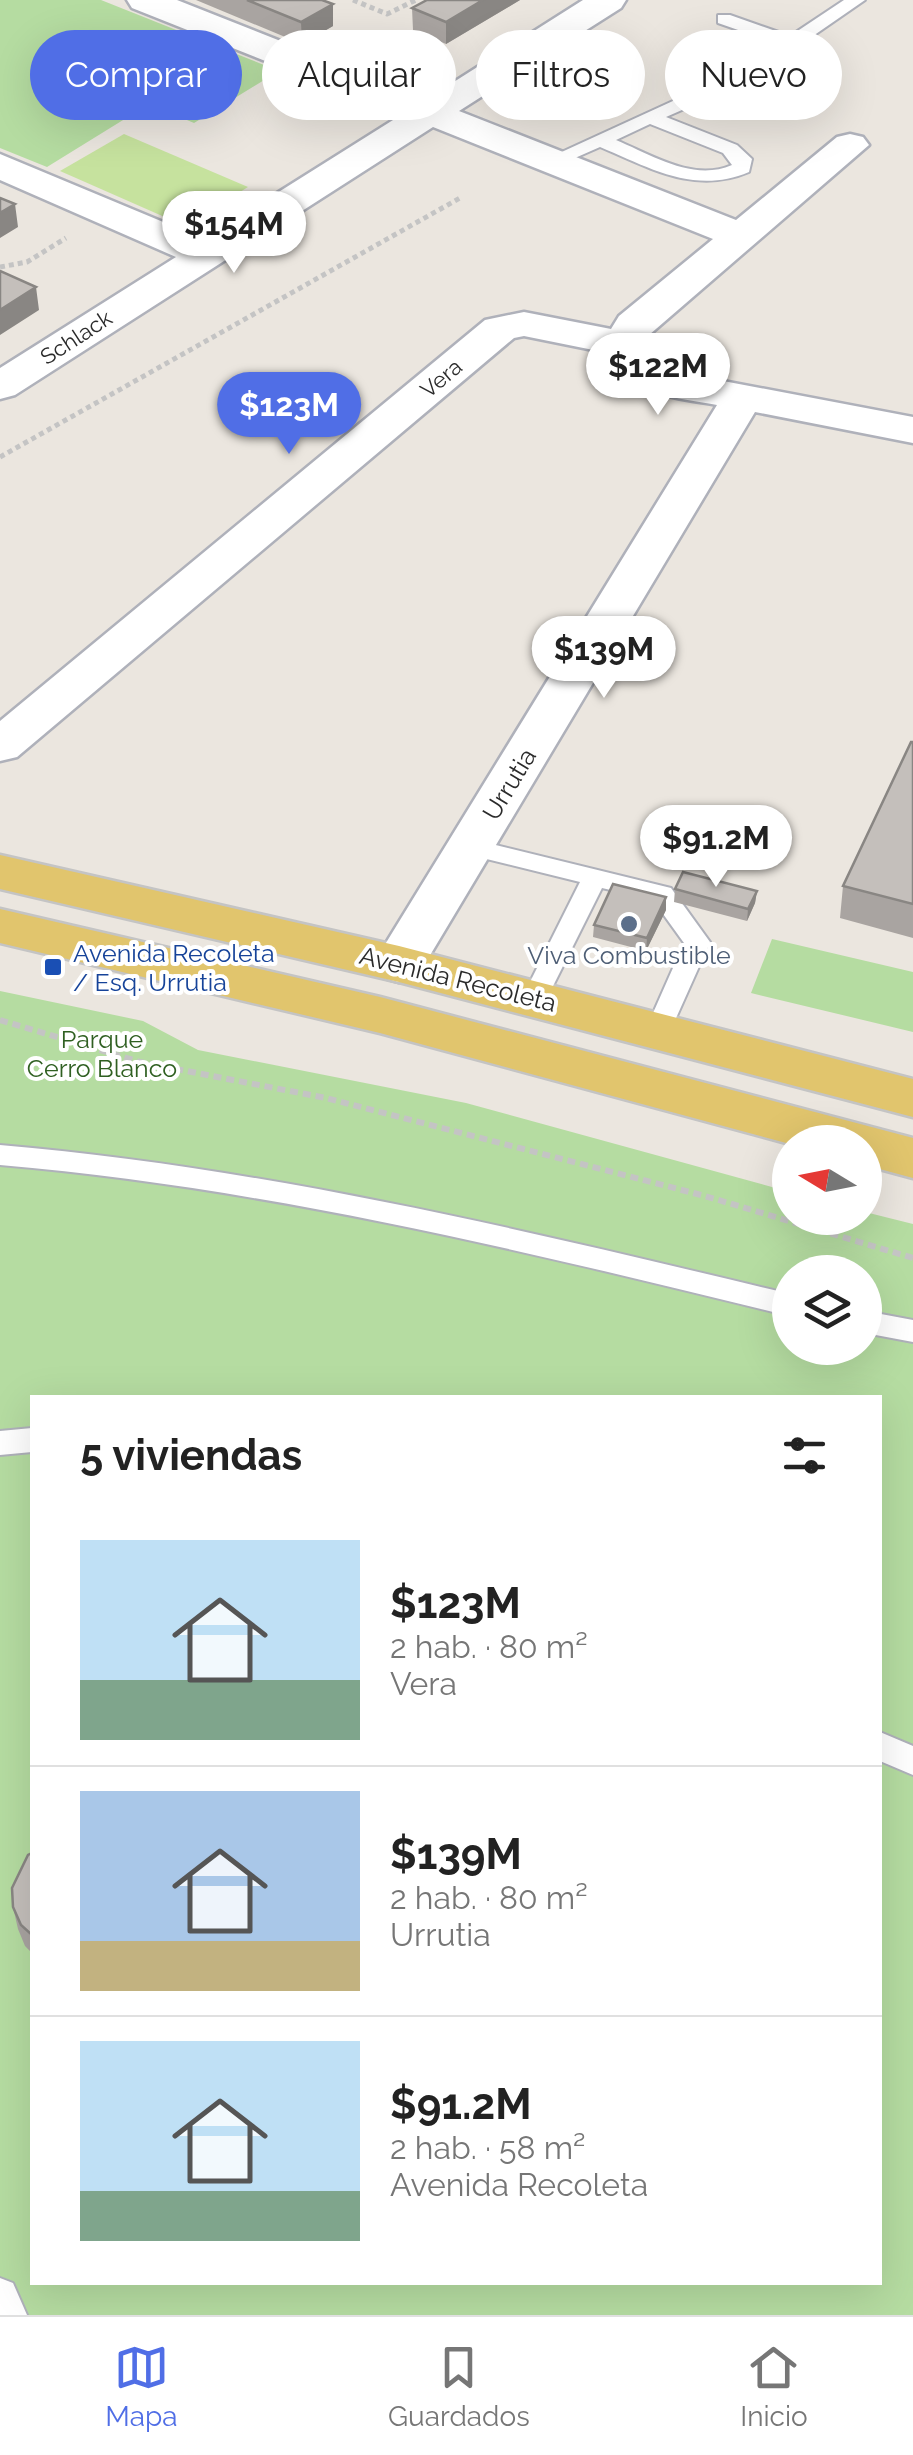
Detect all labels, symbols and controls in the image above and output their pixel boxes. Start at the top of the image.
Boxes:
chip: Comprar [30,30,242,120]
chip: Alquilar [262,30,456,120]
chip: Filtros [476,30,645,120]
chip: Nuevo [665,30,842,120]
pin: $154M [164,191,304,276]
text: $154M [184,205,284,242]
street label: Schlack [35,304,117,370]
pin: $122M [588,333,728,418]
text: $122M [608,347,708,384]
street label: Vera [415,353,467,403]
pin: $123M [219,372,359,457]
text: $123M [239,386,339,423]
pin: $139M [534,616,674,701]
text: $139M [554,630,654,667]
street label: Urrutia [476,743,542,825]
pin: $91.2M [635,805,797,890]
text: $91.2M [662,819,770,856]
marker: Viva Combustible [618,913,640,935]
place label: Avenida Recoleta / Esq. Urrutia [73,938,275,997]
street label: Avenida Recoleta [357,940,559,1018]
place label: Viva Combustible [527,940,731,970]
marker: Avenida Recoleta / Esq. Urrutia [42,956,64,978]
park label: Parque Cerro Blanco [27,1024,177,1083]
north arrow [772,1125,882,1235]
map controls [772,1125,882,1365]
button: layers [772,1255,882,1365]
icon: filters [777,1428,832,1483]
text: 5 viviendas [80,1431,302,1480]
text: $123M [390,1579,521,1628]
icon: home [160,1580,280,1700]
text: 2 hab. · 80 m² [390,1628,588,1665]
text: Vera [390,1665,457,1702]
text: $139M [390,1830,522,1879]
icon: home [160,1831,280,1951]
text: 2 hab. · 80 m² [390,1879,588,1916]
text: Urrutia [390,1916,491,1953]
text: $91.2M [390,2080,532,2129]
icon: home [160,2081,280,2201]
text: 2 hab. · 58 m² [390,2129,586,2166]
text: Avenida Recoleta [390,2166,648,2203]
tab: Mapa [105,2340,177,2433]
tab: Guardados [388,2340,530,2433]
tab: Inicio [740,2340,808,2433]

